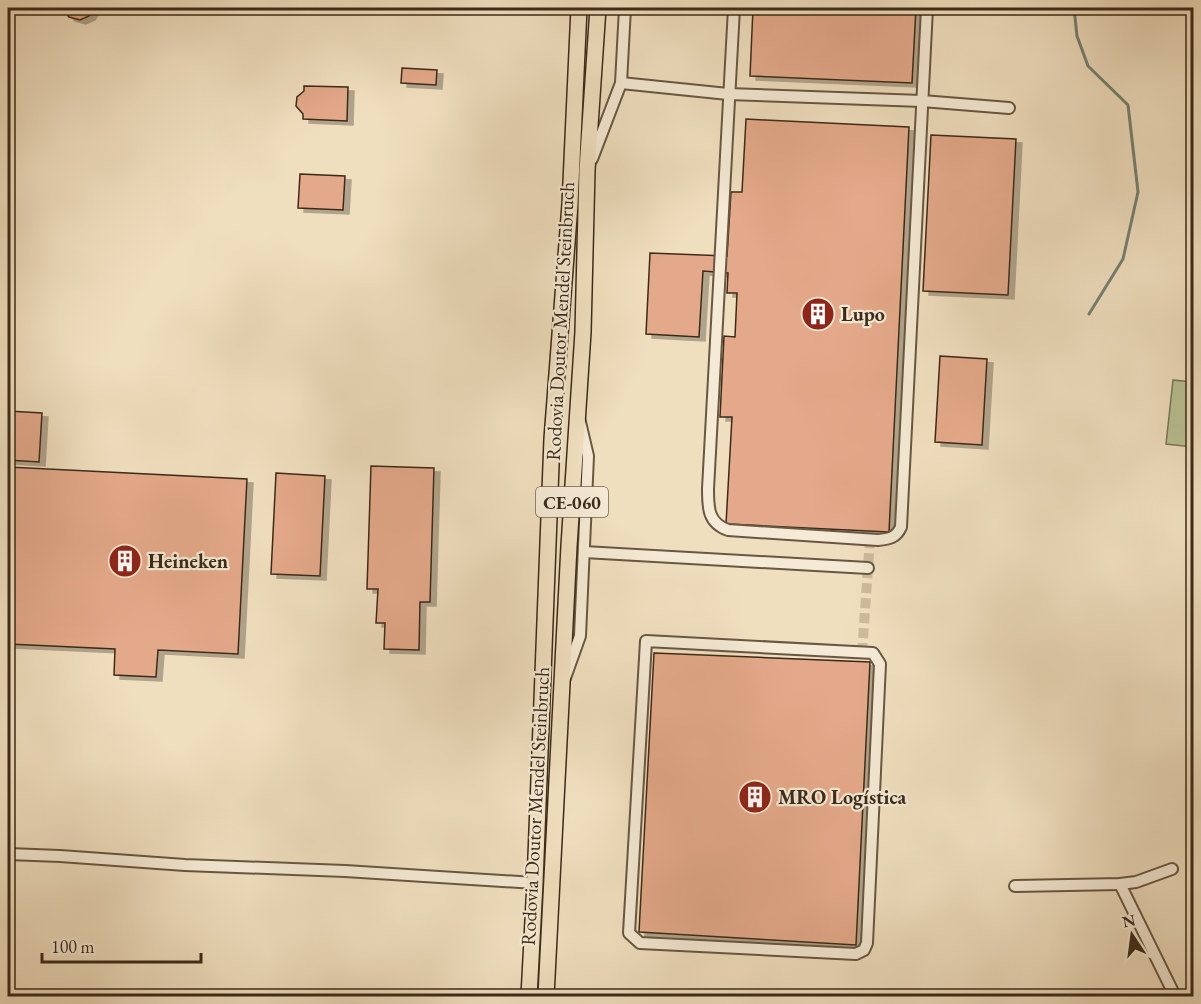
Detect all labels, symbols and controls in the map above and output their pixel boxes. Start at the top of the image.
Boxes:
street label: Rodovia Doutor Mendel Steinbruch [540,181,580,461]
building icon: Lupo [800,296,836,332]
place label: Lupo [841,301,885,327]
road number: CE-060 [536,487,608,517]
building icon: Heineken [107,543,143,579]
place label: Heineken [148,548,228,574]
street label: Rodovia Doutor Mendel Steinbruch [515,666,555,946]
building icon: MRO Logística [737,779,773,815]
place label: MRO Logística [778,784,906,810]
north arrow [1102,905,1162,965]
text: N [1120,909,1137,933]
scale bar [42,926,201,964]
text: 100 m [51,935,95,958]

